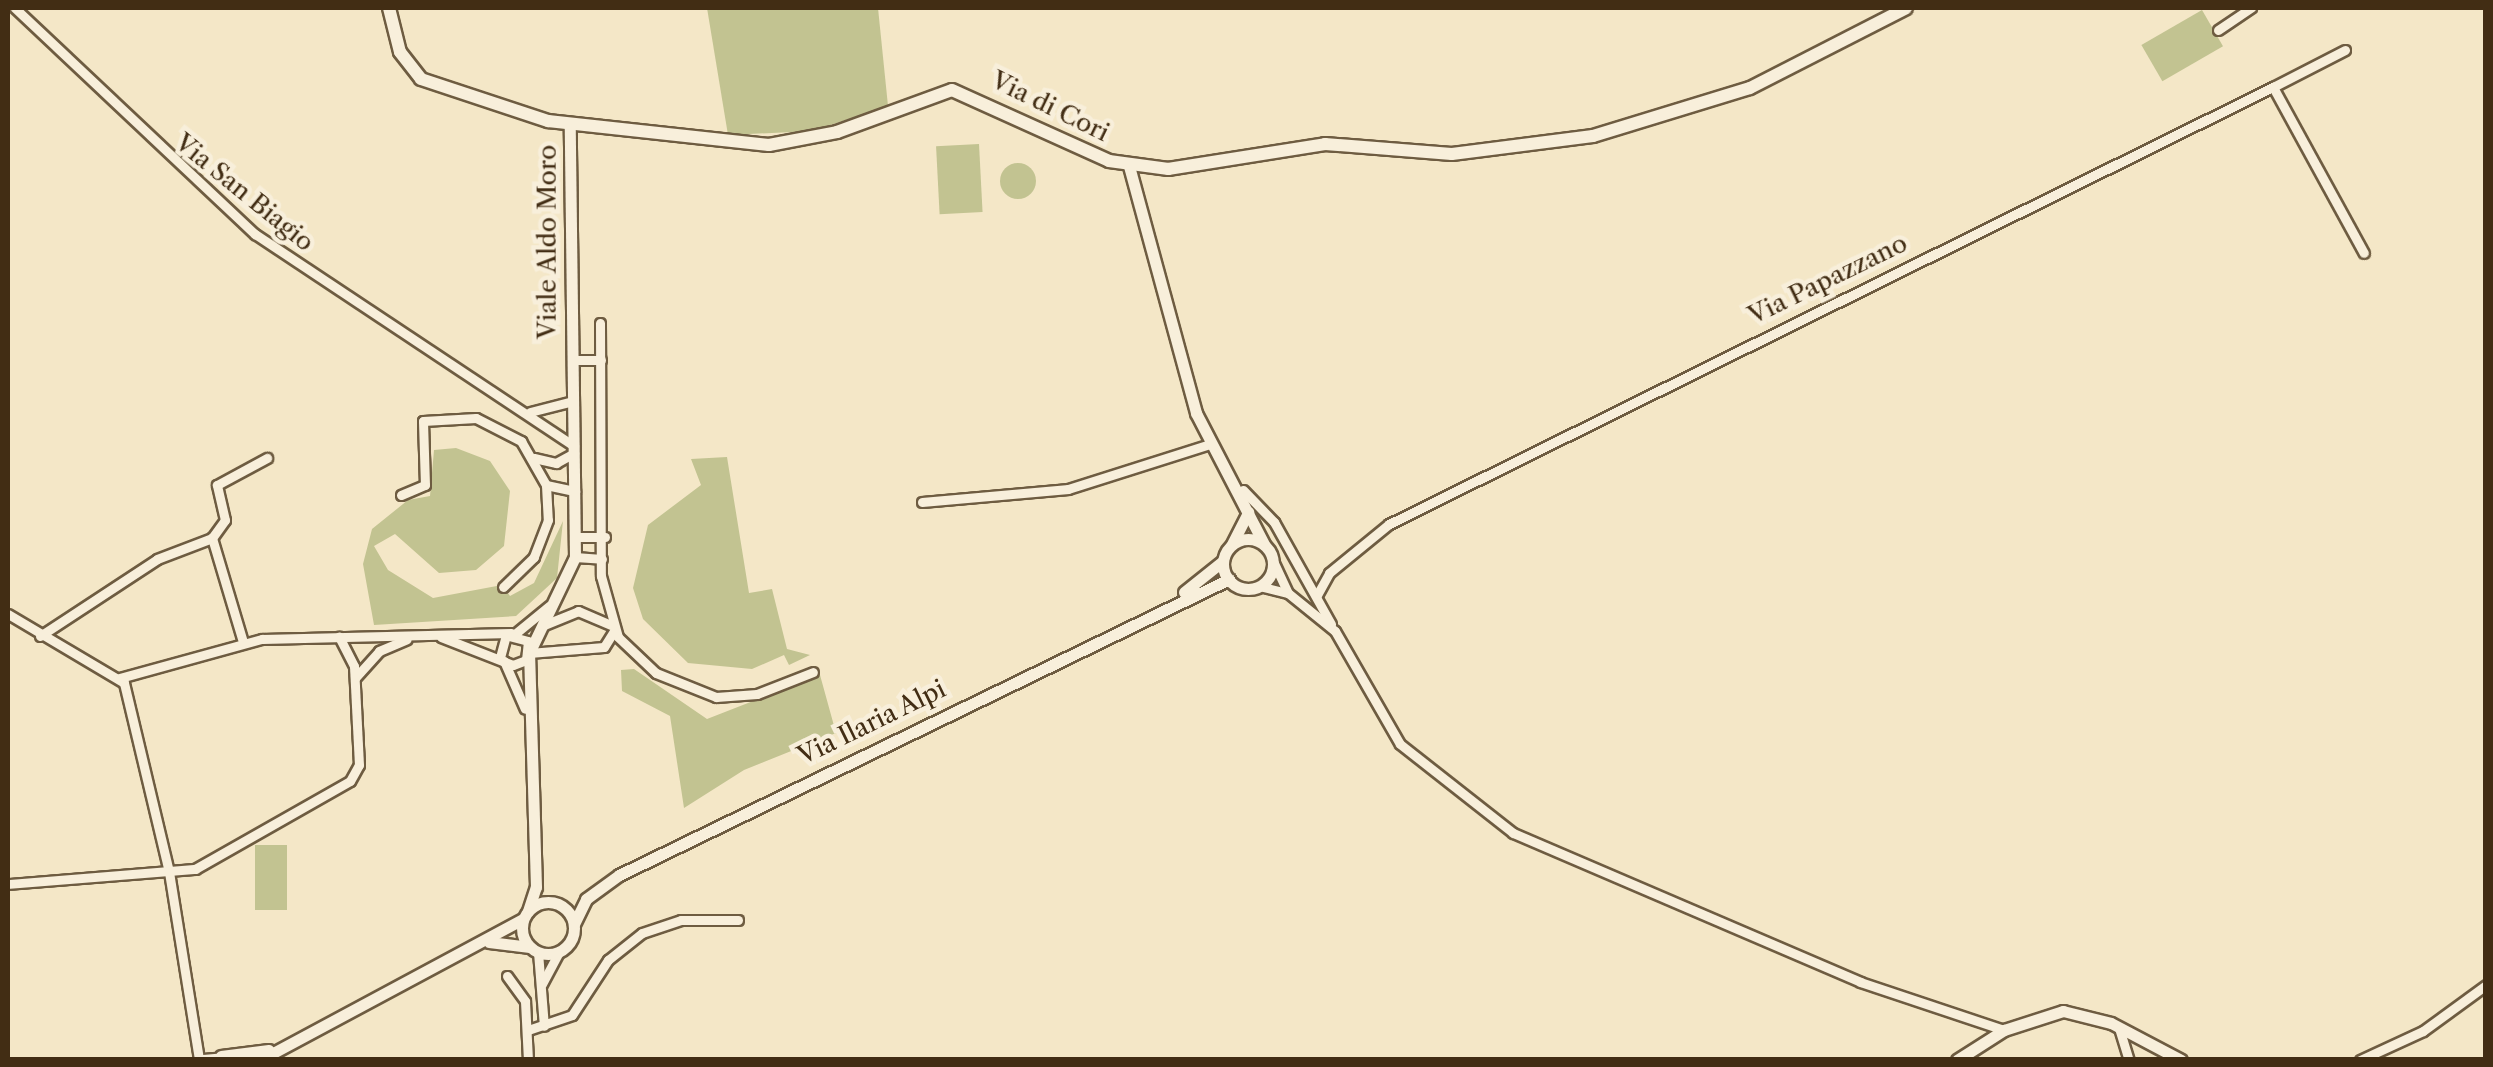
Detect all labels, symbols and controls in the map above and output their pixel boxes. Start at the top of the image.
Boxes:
street label: Via di Cori [986,66,1114,148]
street label: Via San Biagio [168,128,320,258]
street label: Viale Aldo Moro [533,144,563,340]
street label: Via Papazzano [1744,229,1912,331]
street label: Via Ilaria Alpi [792,674,952,772]

